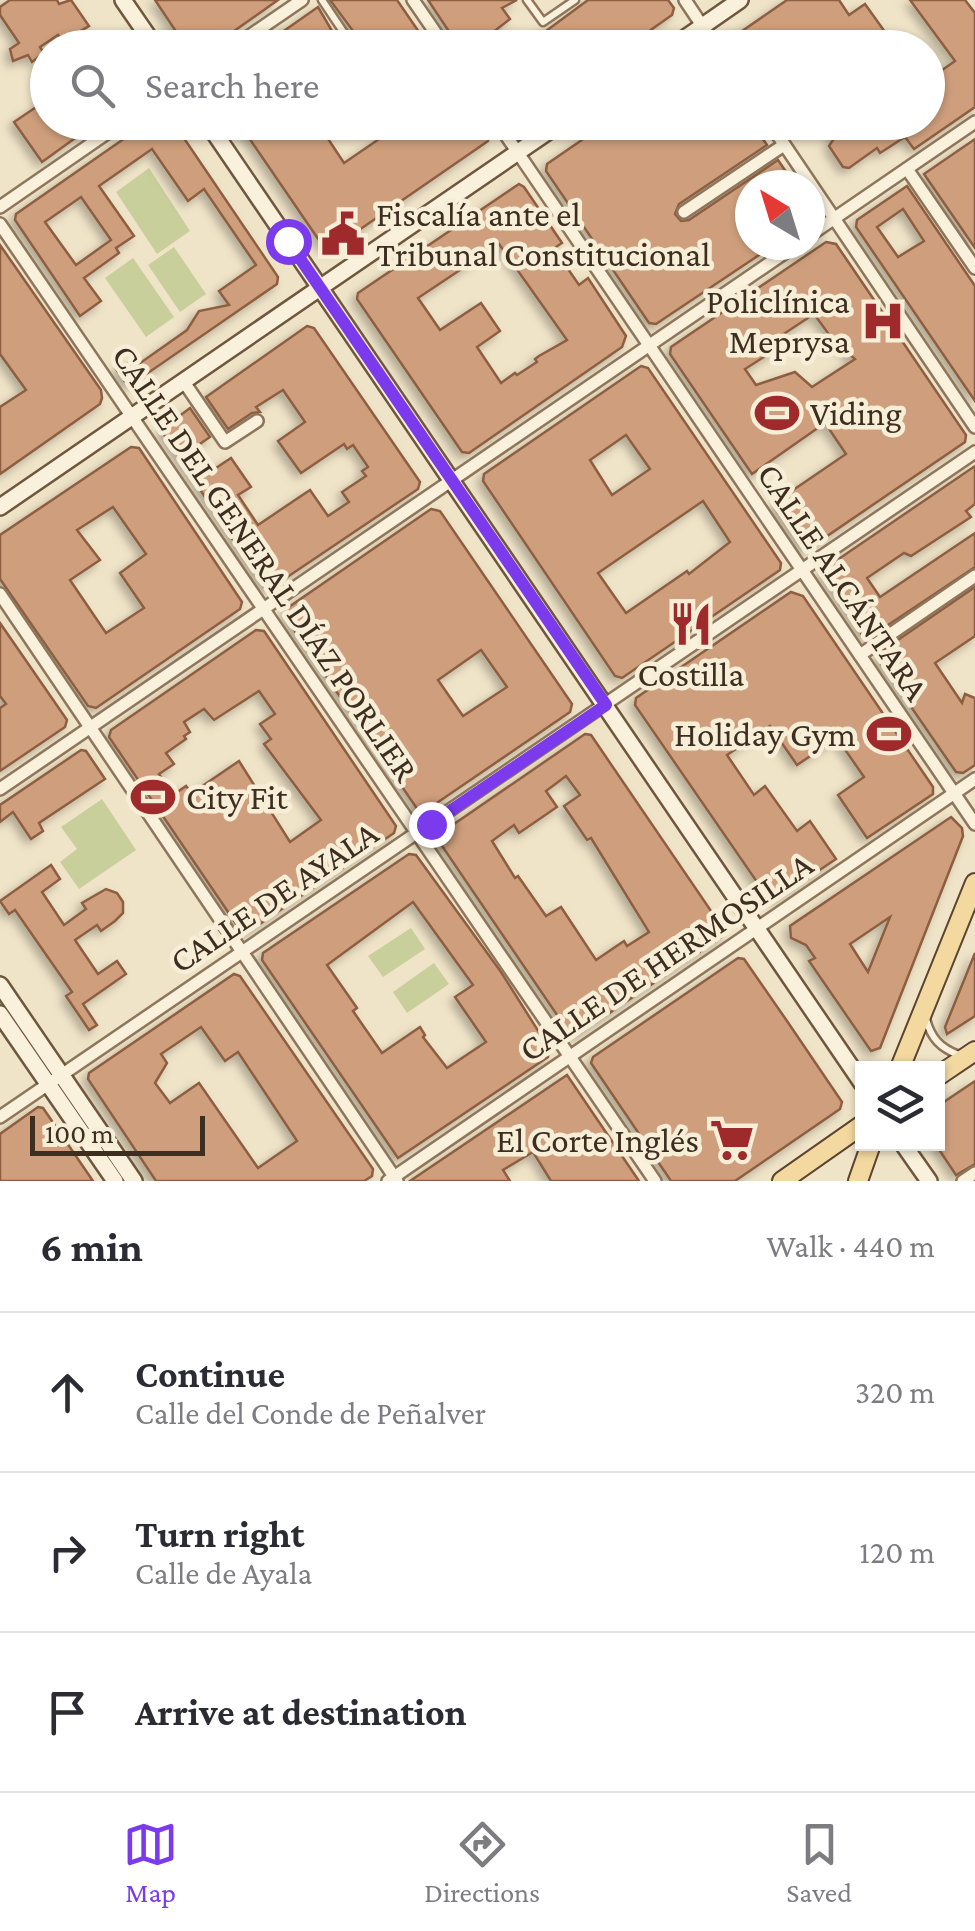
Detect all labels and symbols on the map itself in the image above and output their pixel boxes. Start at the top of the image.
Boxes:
north arrow [735,170,825,260]
place label: Fiscalía ante el Tribunal Constitucional [376,195,710,274]
public building icon: Fiscalía ante el Tribunal Constitucional [319,210,367,258]
route start [266,219,312,265]
place label: Policlínica Meprysa [706,282,850,361]
hospital icon: Policlínica Meprysa [859,297,907,345]
street label: CALLE DEL GENERAL DÍAZ PORLIER [104,337,426,789]
sports icon: Viding [753,389,801,437]
place label: Viding [810,394,902,433]
street label: CALLE ALCÁNTARA [749,456,937,708]
restaurant icon: Costilla [667,600,715,648]
place label: Costilla [638,655,744,694]
sports icon: Holiday Gym [865,710,913,758]
place label: Holiday Gym [674,715,856,754]
sports icon: City Fit [129,773,177,821]
place label: City Fit [186,778,288,817]
route end [409,802,455,848]
street label: CALLE DE AYALA [163,813,385,981]
street label: CALLE DE HERMOSILLA [512,844,820,1070]
scale bar [30,1111,205,1156]
supermarket icon: El Corte Inglés [708,1116,756,1164]
place label: El Corte Inglés [496,1121,699,1160]

